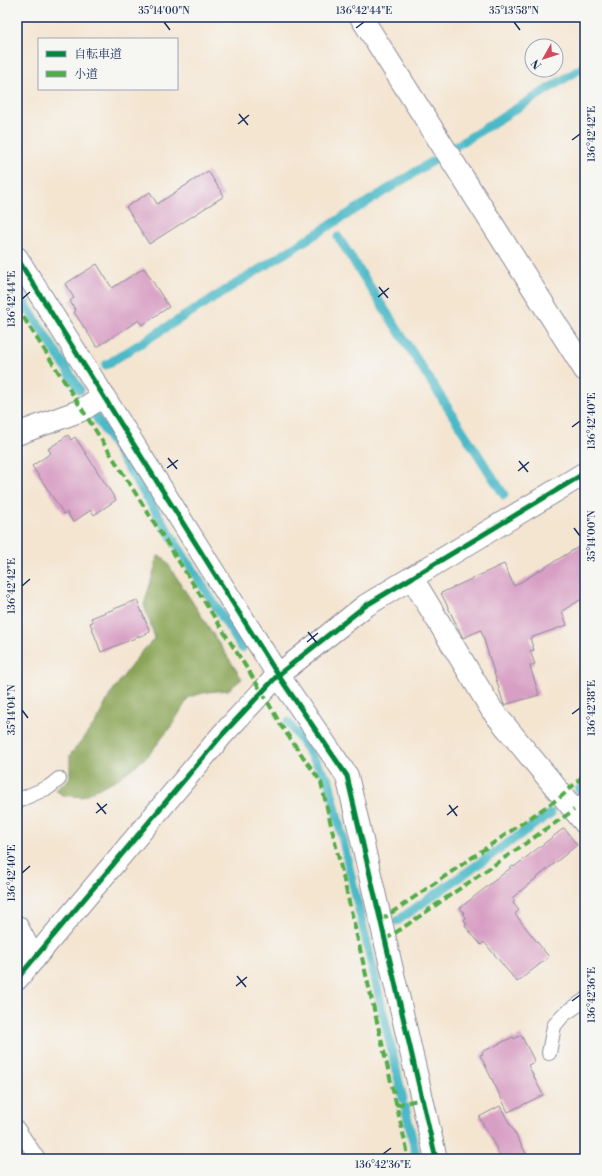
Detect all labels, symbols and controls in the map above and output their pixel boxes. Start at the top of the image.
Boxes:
text: 35°14'00"N [138,5,190,17]
text: 136°42'44"E [336,5,392,17]
text: 35°13'58"N [489,5,539,17]
legend [38,38,178,90]
north arrow [524,38,564,78]
text: 自転車道 [74,47,122,62]
text: N [529,56,545,71]
text: 小道 [74,67,98,82]
text: 136°42'42"E [586,106,598,162]
text: 136°42'44"E [6,271,18,327]
text: 136°42'40"E [586,392,598,449]
text: 35°14'00"N [586,510,598,562]
text: 136°42'42"E [6,558,18,614]
text: 136°42'38"E [586,680,598,736]
text: 35°14'04"N [6,684,18,735]
text: 136°42'40"E [6,844,18,901]
text: 136°42'36"E [586,967,598,1023]
text: 136°42'36"E [355,1159,411,1171]

